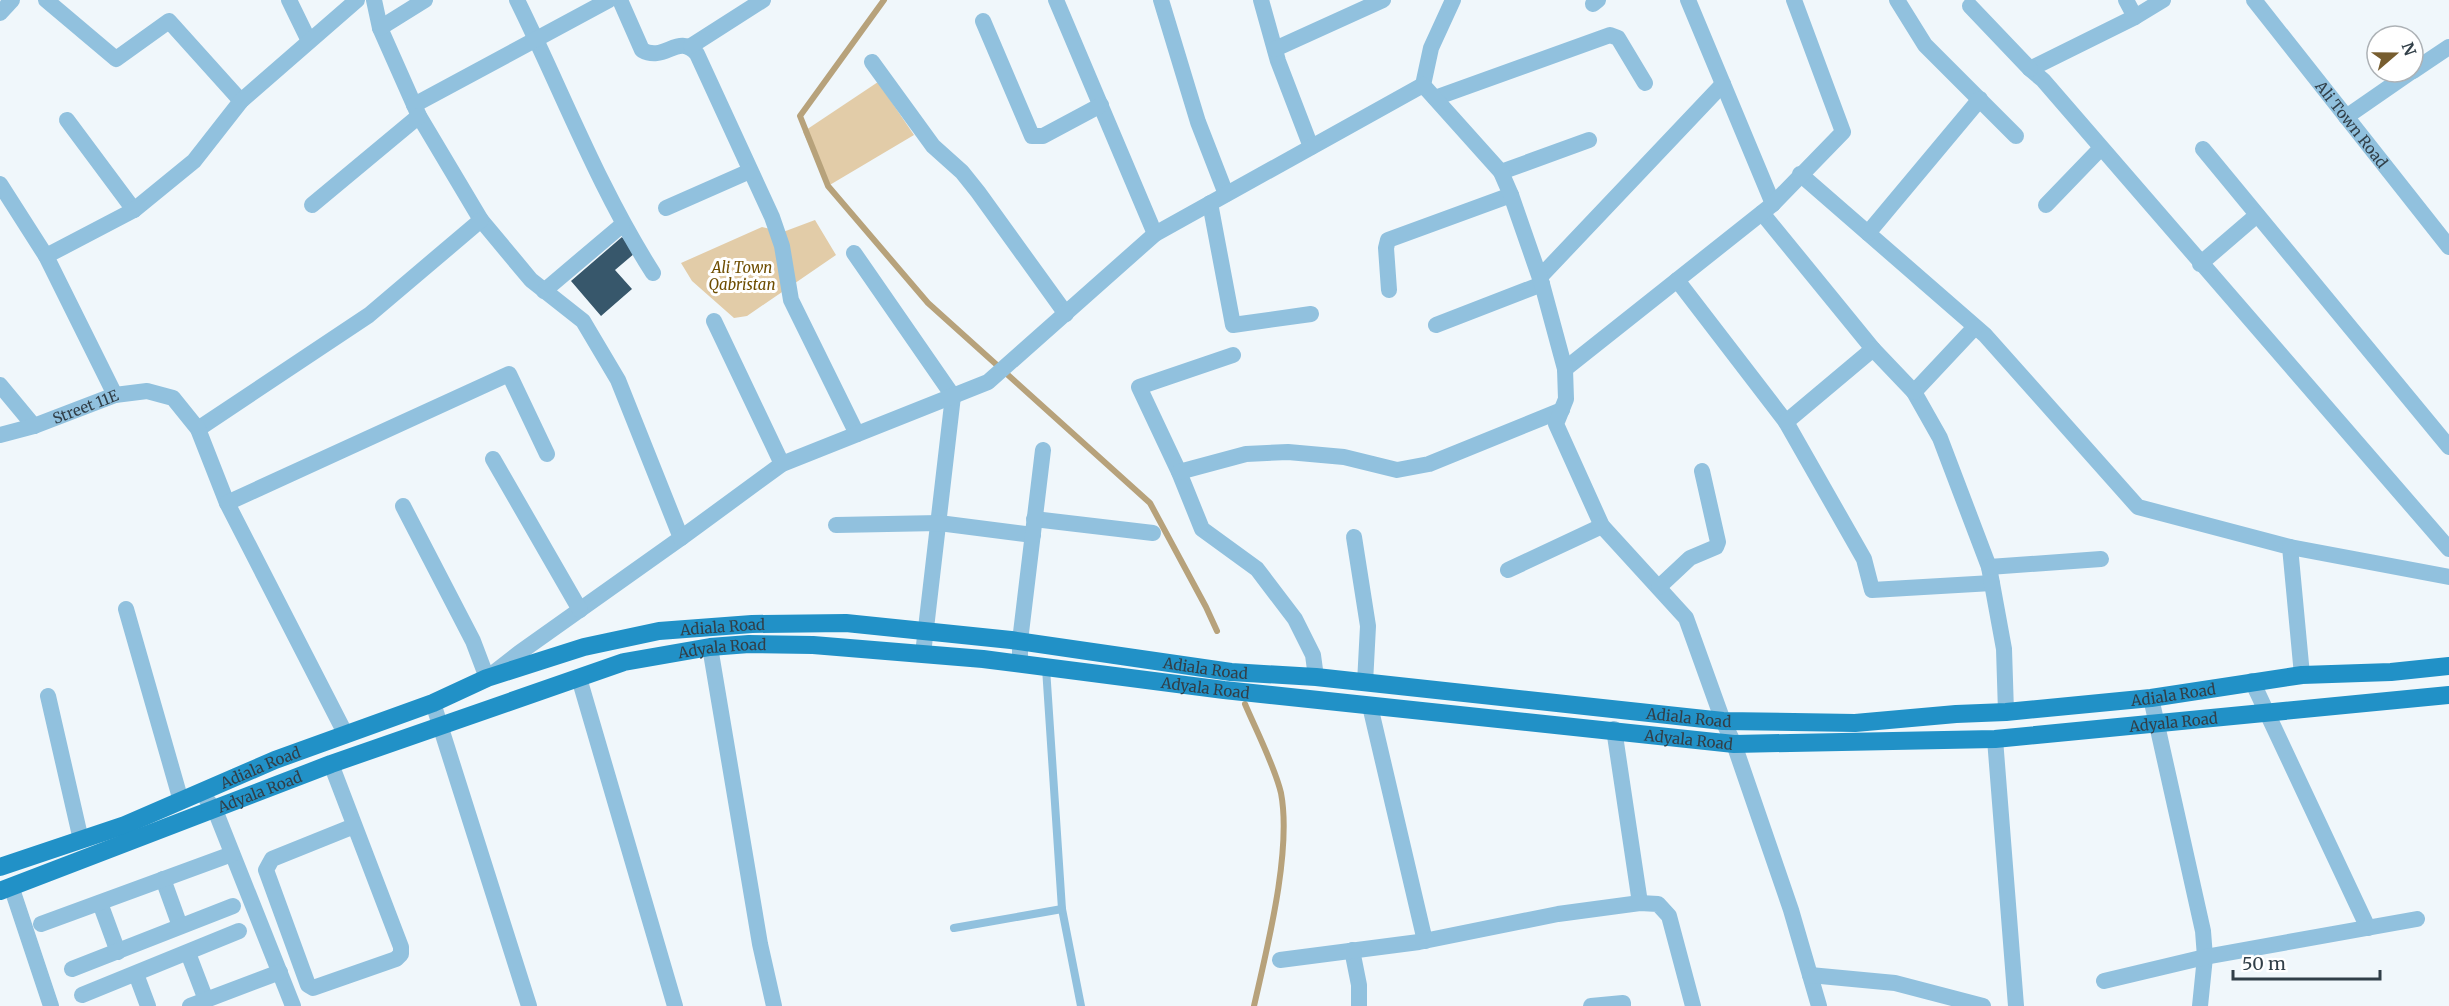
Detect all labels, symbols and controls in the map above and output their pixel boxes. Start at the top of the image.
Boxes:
north arrow [2365,24,2425,84]
text: N [2398,40,2421,59]
street label: Ali Town Road [2311,76,2392,171]
park label: Ali Town Qabristan [709,258,775,294]
street label: Street 11E [50,385,121,428]
street label: Adiala Road [678,614,765,639]
street label: Adyala Road [675,635,766,662]
street label: Adiala Road [1161,653,1248,682]
street label: Adyala Road [1159,672,1251,702]
street label: Adiala Road [2129,679,2217,709]
street label: Adiala Road [1644,703,1731,731]
street label: Adyala Road [2127,708,2219,736]
street label: Adyala Road [1642,725,1734,753]
street label: Adiala Road [216,742,303,793]
street label: Adyala Road [214,767,304,817]
scale bar [2233,943,2380,981]
text: 50 m [2242,952,2286,975]

